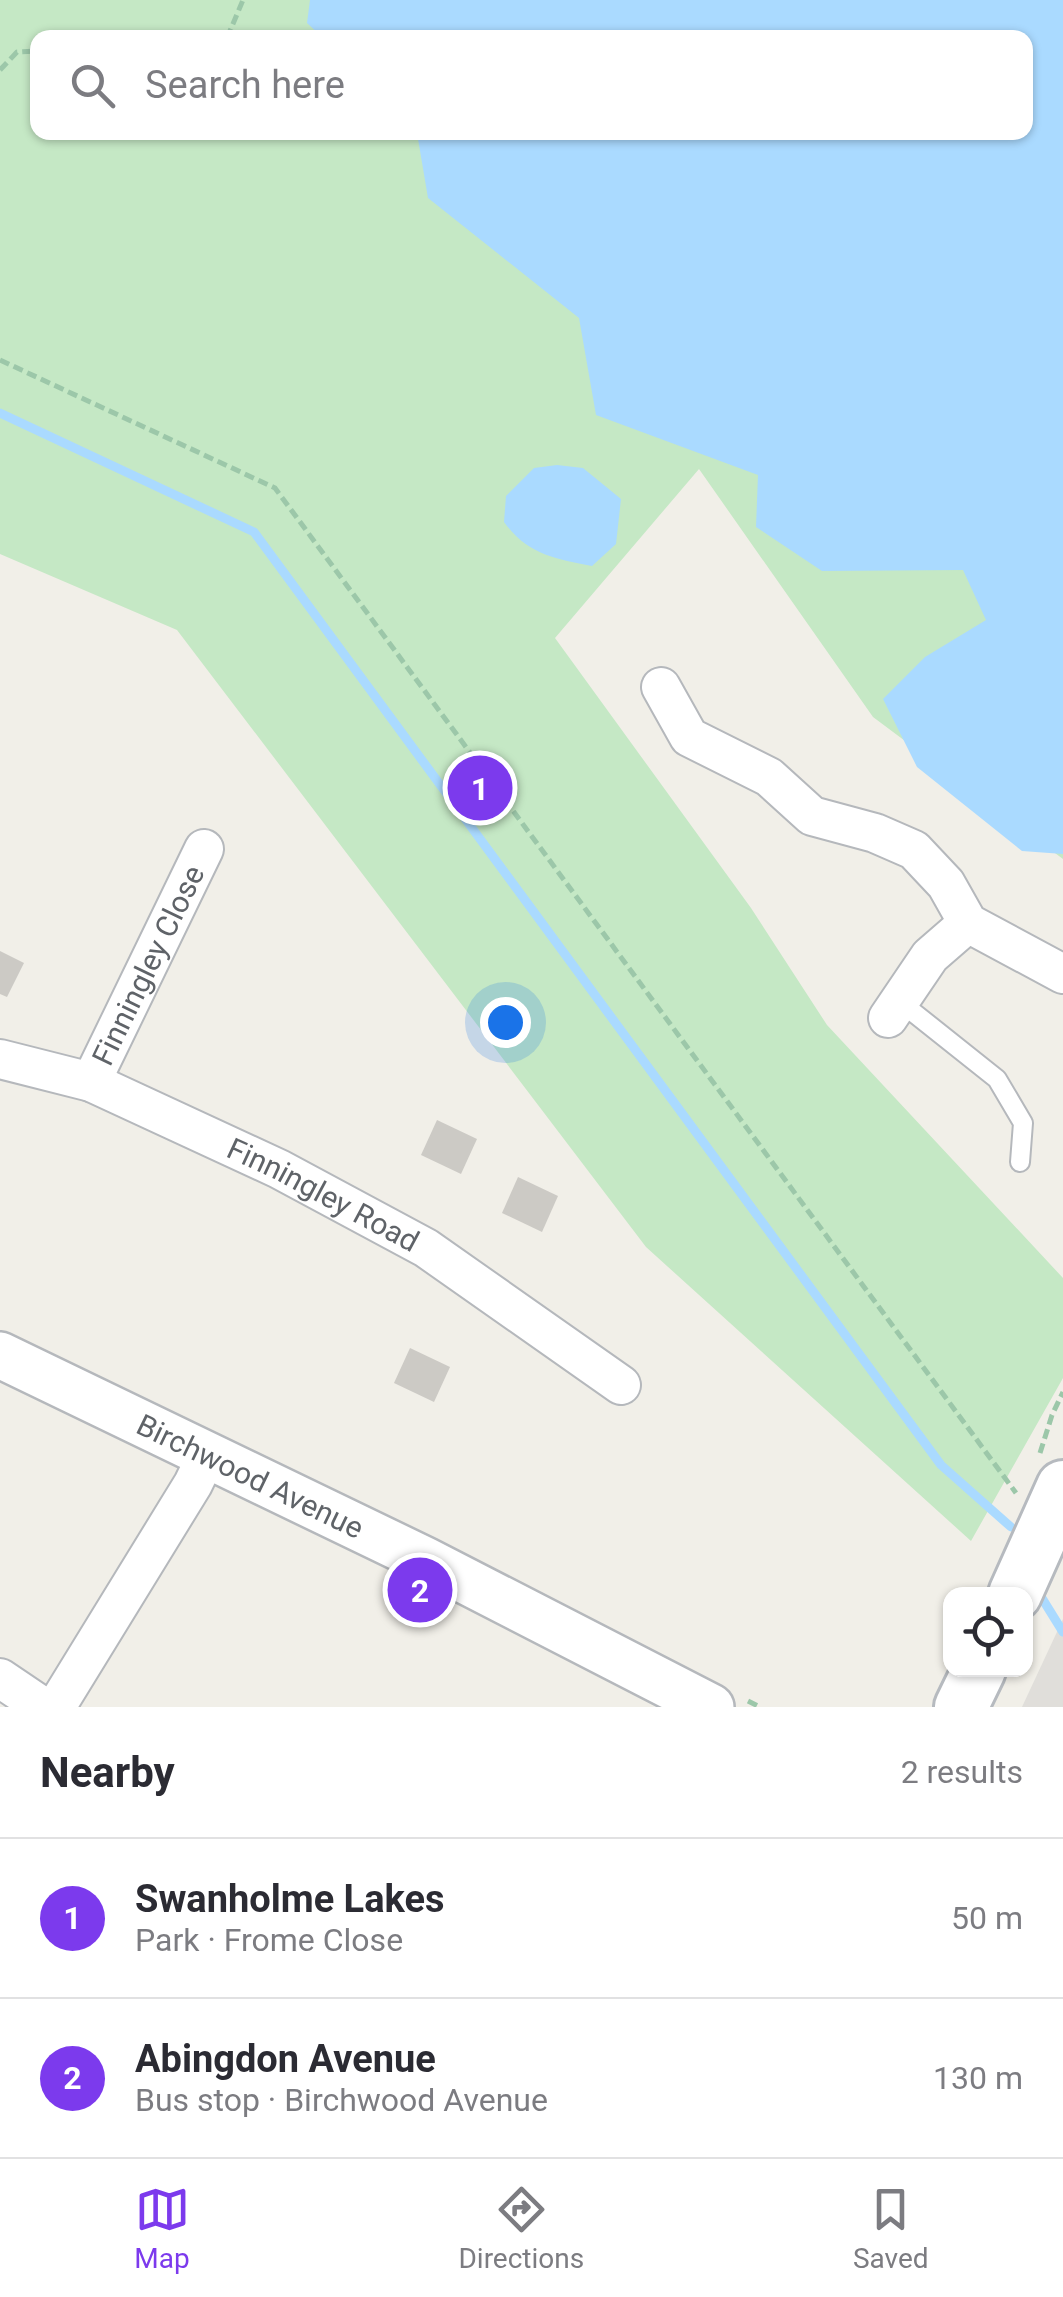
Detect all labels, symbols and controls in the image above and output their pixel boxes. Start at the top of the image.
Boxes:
search box [30,30,1033,140]
icon: search [65,58,120,113]
text: Search here [145,63,345,107]
pin: 1 [448,750,512,826]
street label: Finningley Close [84,859,211,1071]
your location [480,997,531,1048]
street label: Finningley Road [222,1130,425,1259]
street label: Birchwood Avenue [131,1406,369,1545]
pin: 2 [388,1552,452,1628]
map controls [943,1587,1033,1677]
button: locate [943,1587,1033,1677]
text: Nearby [40,1748,175,1797]
text: 2 results [901,1753,1023,1791]
text: Swanholme Lakes [135,1877,444,1921]
text: 1 [63,1899,82,1937]
text: 50 m [951,1899,1023,1937]
text: Park · Frome Close [135,1921,403,1959]
text: Abingdon Avenue [135,2037,436,2081]
text: 2 [63,2059,82,2097]
text: 130 m [933,2059,1023,2097]
text: Bus stop · Birchwood Avenue [135,2081,548,2119]
tab: Map [134,2182,190,2275]
tab: Directions [458,2182,584,2275]
tab: Saved [853,2182,929,2275]

